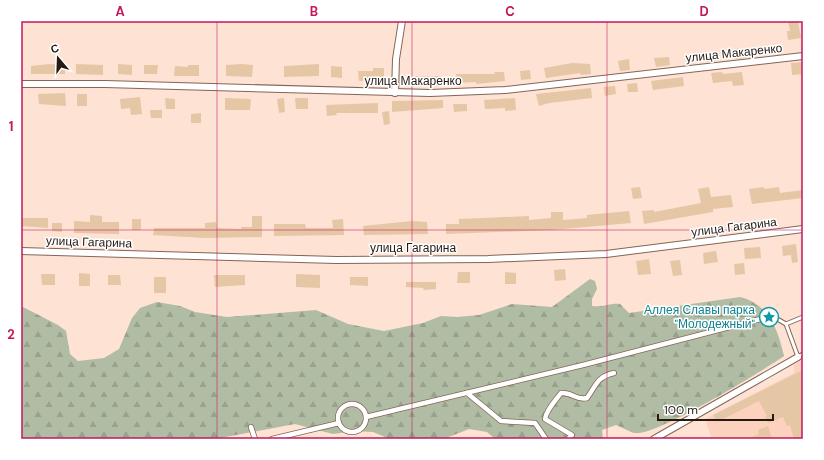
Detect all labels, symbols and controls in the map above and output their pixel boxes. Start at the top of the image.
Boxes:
text: A [115,3,125,20]
text: B [310,3,318,20]
text: C [505,3,515,20]
text: D [699,3,709,20]
north arrow [38,38,78,78]
street label: улица Макаренко [685,40,783,66]
text: С [49,41,61,56]
street label: улица Макаренко [364,73,462,89]
text: 1 [9,118,13,135]
street label: улица Гагарина [690,214,778,240]
street label: улица Гагарина [46,233,133,252]
street label: улица Гагарина [370,240,456,256]
place label: Аллея Славы парка "Молодежный" [644,302,755,332]
place icon: Аллея Славы парка "Молодежный" [758,306,780,328]
text: 2 [7,326,15,343]
scale bar [658,396,773,422]
text: 100 m [664,402,698,418]

